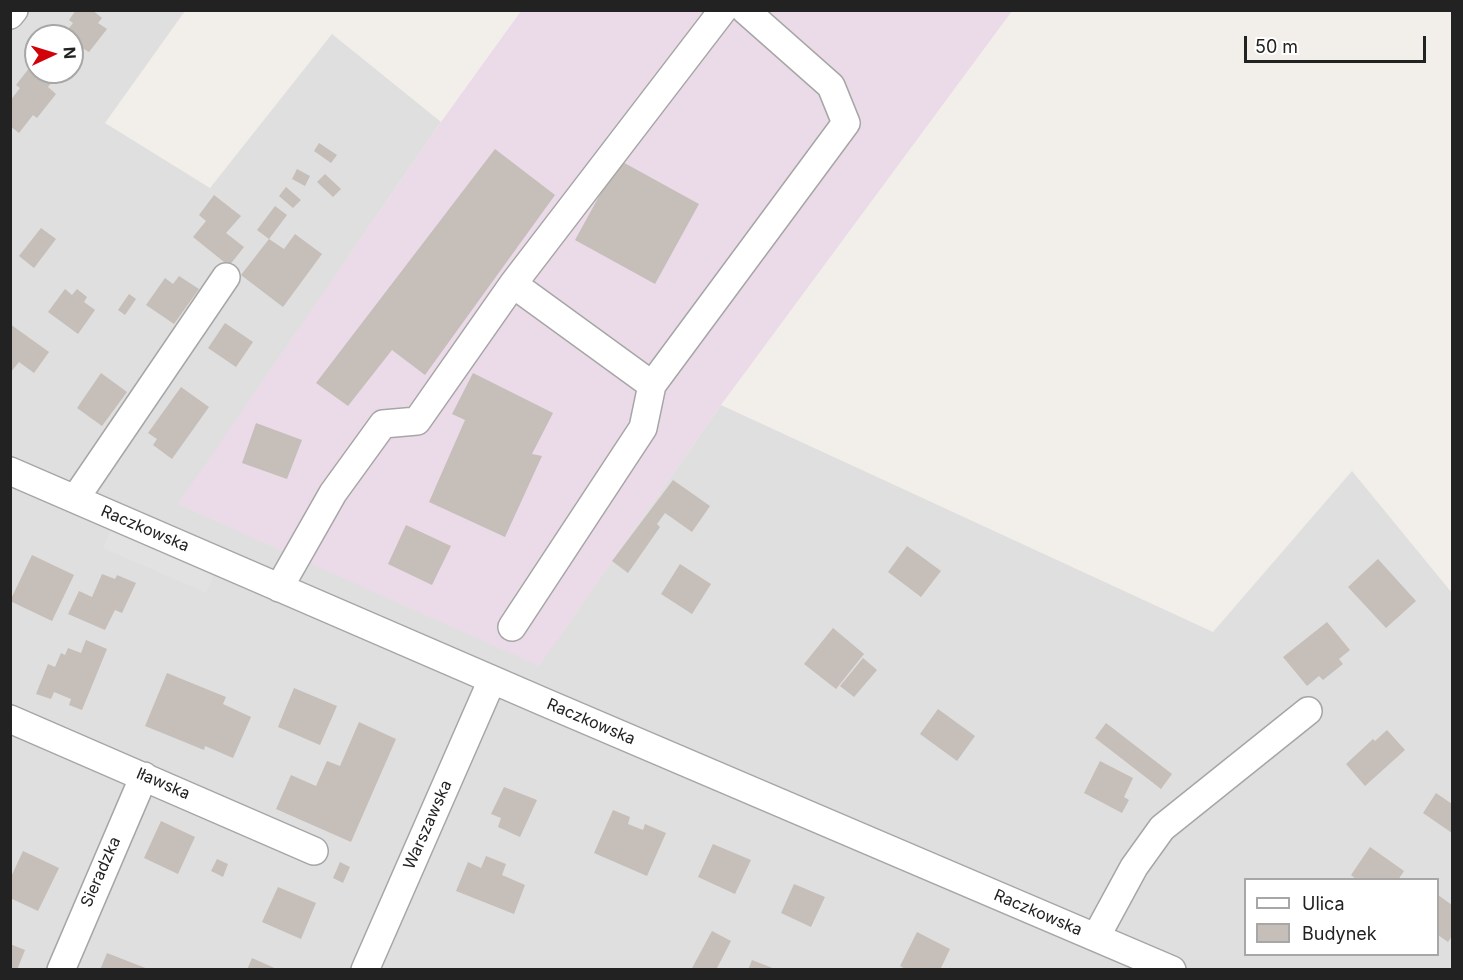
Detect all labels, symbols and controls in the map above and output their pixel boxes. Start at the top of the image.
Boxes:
north arrow [24,24,84,84]
scale bar [1247,24,1428,62]
text: 50 m [1255,36,1298,57]
text: N [60,46,80,60]
street label: Raczkowska [98,502,192,556]
street label: Raczkowska [544,695,638,749]
street label: Iławska [133,764,193,804]
street label: Warszawska [400,777,456,873]
street label: Sieradzka [77,834,125,910]
legend [1244,878,1439,956]
street label: Raczkowska [991,886,1085,940]
text: Ulica [1302,893,1345,914]
text: Budynek [1302,923,1377,944]

